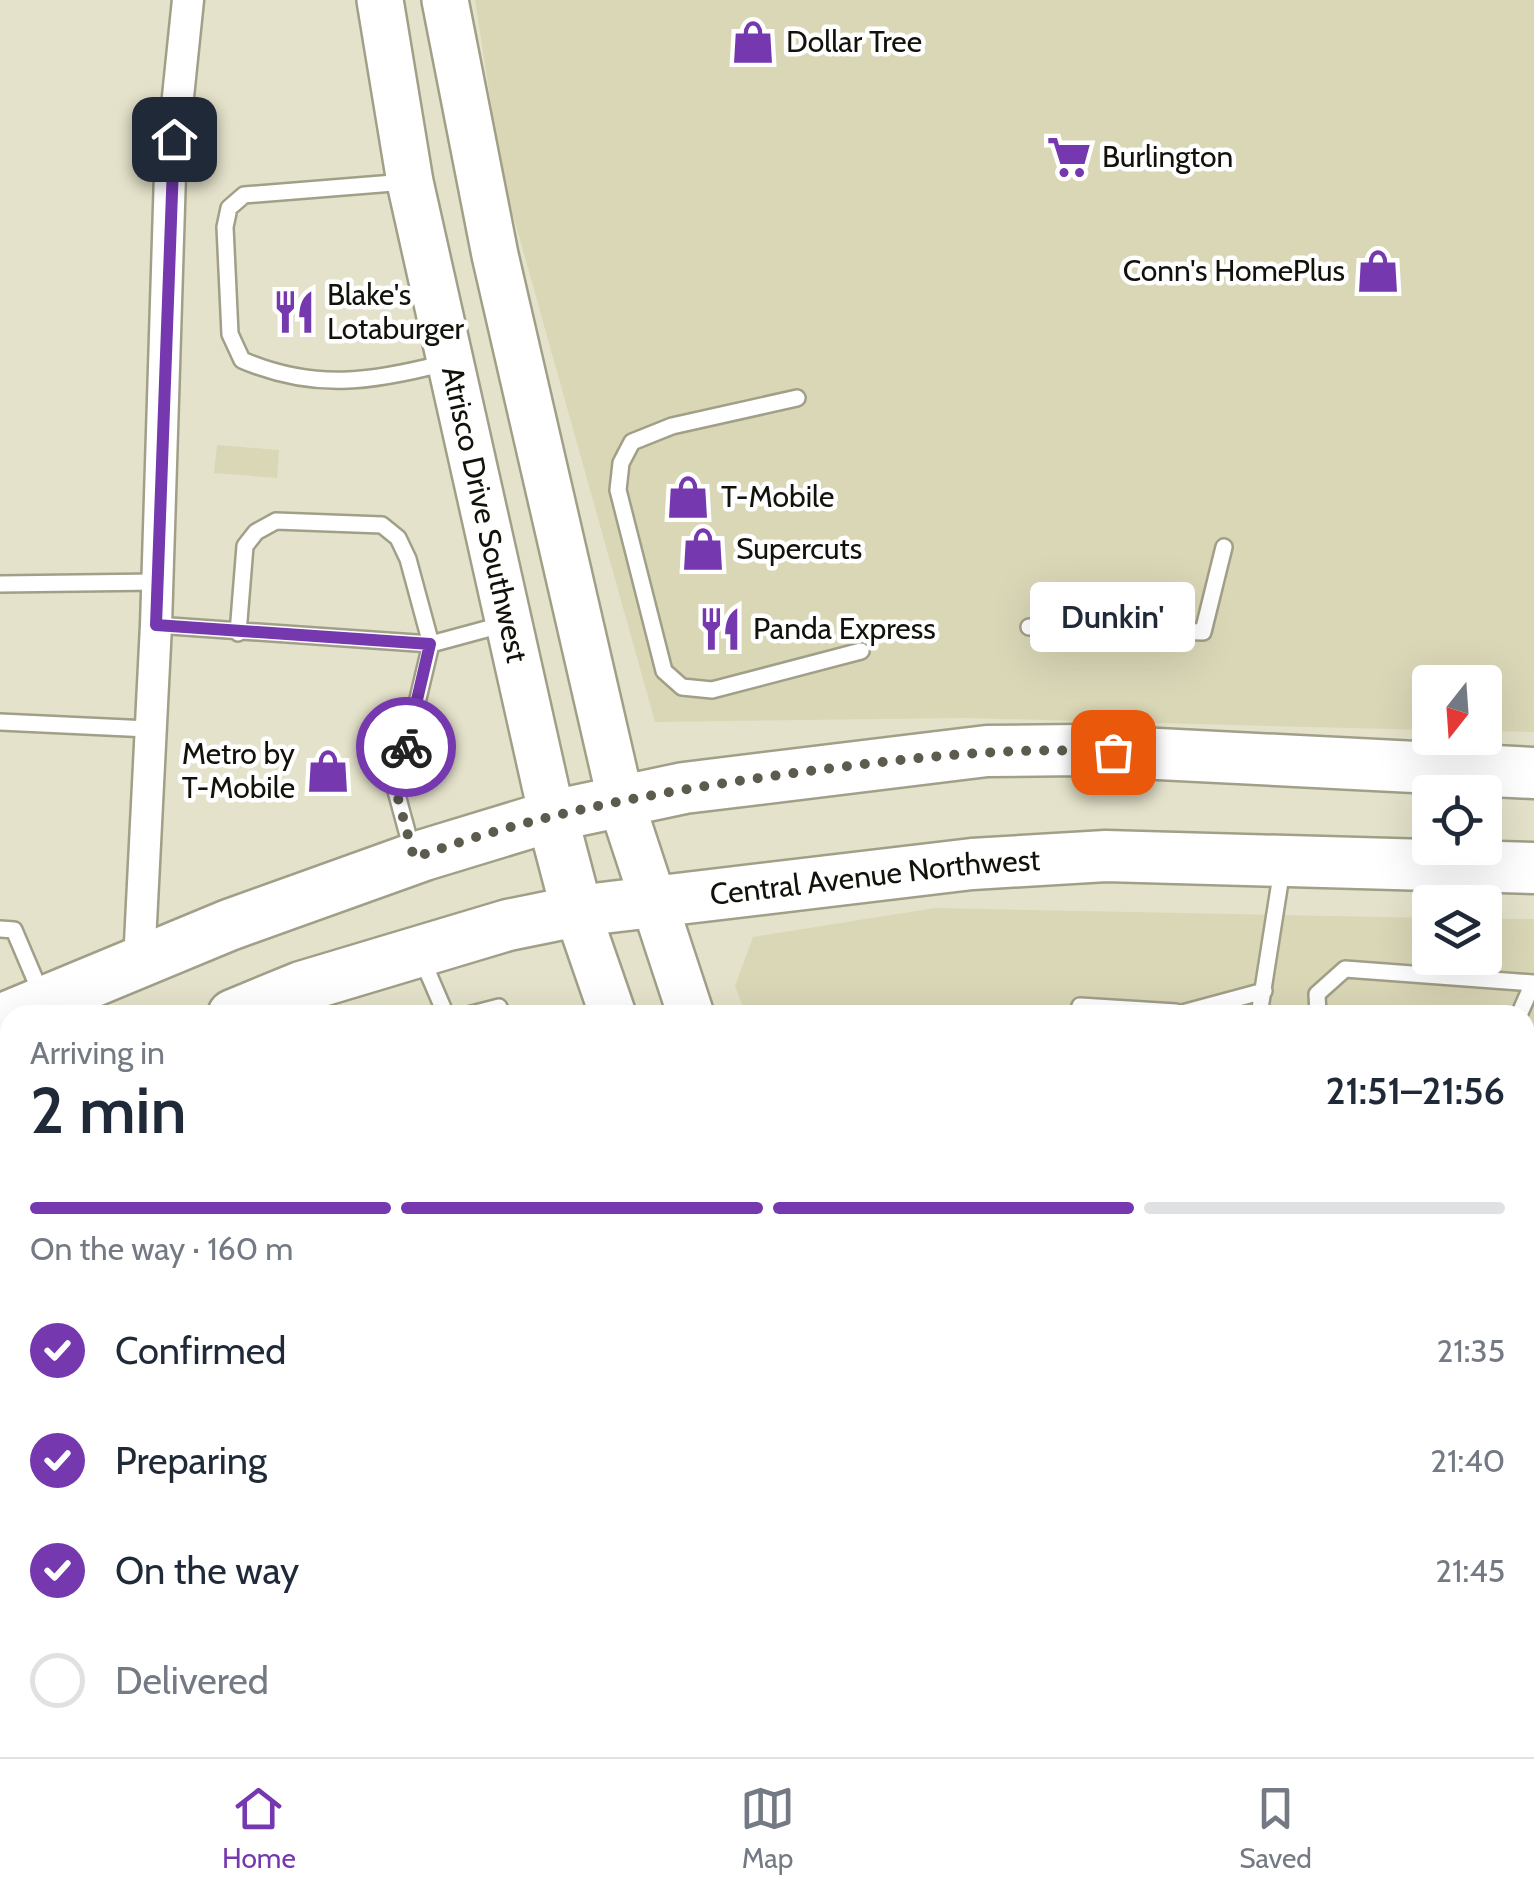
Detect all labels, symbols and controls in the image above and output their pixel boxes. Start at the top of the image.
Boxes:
shop icon: Dollar Tree [729,18,777,66]
place label: Dollar Tree [786,23,922,60]
pin [132,97,217,182]
icon: home [147,112,202,167]
supermarket icon: Burlington [1045,133,1093,181]
place label: Burlington [1102,138,1233,175]
shop icon: Conn's HomePlus [1354,247,1402,295]
place label: Conn's HomePlus [1123,252,1345,289]
place label: Blake's Lotaburger [327,276,465,347]
restaurant icon: Blake's Lotaburger [270,288,318,336]
street label: Atrisco Drive Southwest [434,363,536,666]
shop icon: T-Mobile [664,473,712,521]
place label: T-Mobile [721,478,834,515]
shop icon: Supercuts [679,525,727,573]
place label: Supercuts [736,530,862,567]
callout: Dunkin' [1030,582,1196,652]
text: Dunkin' [1061,597,1164,636]
restaurant icon: Panda Express [696,605,744,653]
place label: Panda Express [753,610,936,647]
north arrow [1412,665,1502,755]
map controls [1412,665,1502,975]
courier [356,697,456,797]
pin [1071,710,1156,795]
icon: bike [379,720,434,775]
icon: bag [1086,725,1141,780]
place label: Metro by T-Mobile [182,735,295,806]
shop icon: Metro by T-Mobile [304,747,352,795]
button: locate [1412,775,1502,865]
street label: Central Avenue Northwest [708,841,1041,913]
button: layers [1412,885,1502,975]
text: Arriving in [30,1033,165,1072]
text: 21:51–21:56 [1325,1067,1505,1114]
text: 2 min [30,1070,187,1149]
text: On the way · 160 m [30,1229,293,1268]
icon: check [30,1323,85,1378]
text: Confirmed [115,1327,286,1374]
text: 21:35 [1437,1331,1505,1370]
icon: check [30,1433,85,1488]
text: Preparing [115,1437,267,1484]
text: 21:40 [1430,1441,1505,1480]
icon: check [30,1543,85,1598]
text: On the way [115,1547,299,1594]
text: 21:45 [1435,1551,1505,1590]
text: Delivered [115,1657,269,1704]
tab: Home [222,1781,296,1875]
tab: Map [740,1781,795,1875]
tab: Saved [1239,1781,1312,1875]

